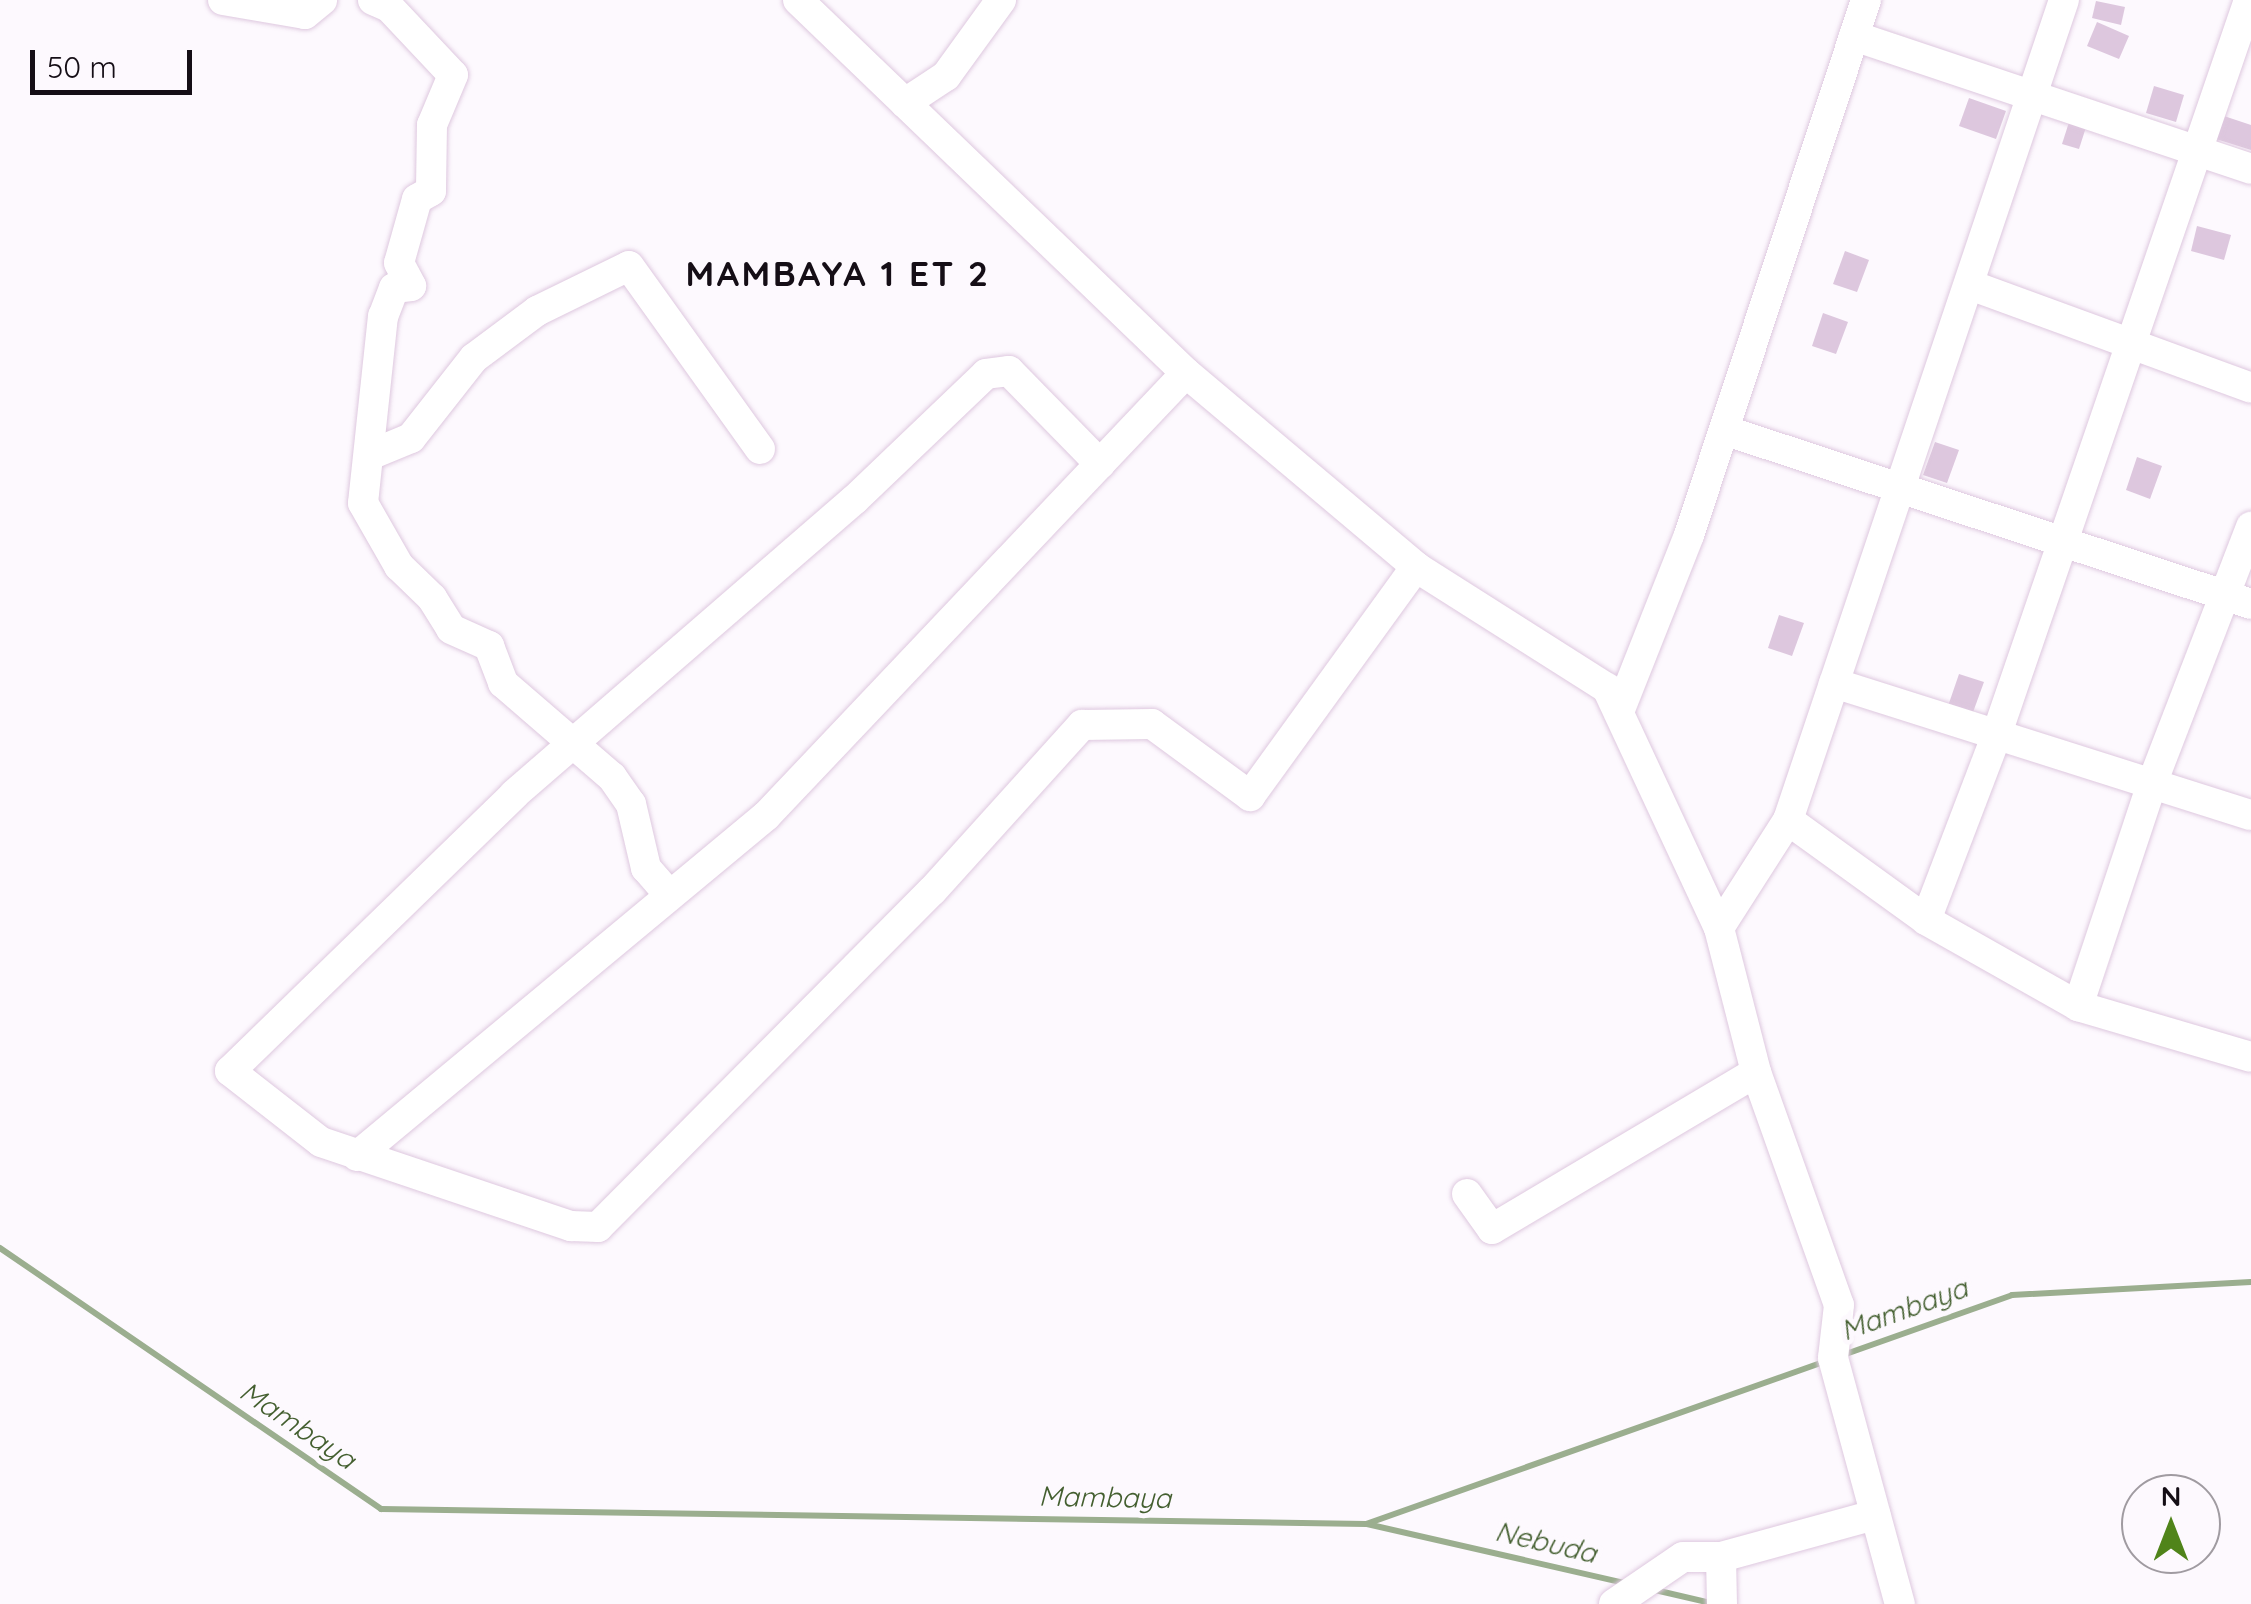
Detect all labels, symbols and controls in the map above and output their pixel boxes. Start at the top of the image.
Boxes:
scale bar [35,30,198,92]
text: 50 m [47,48,117,86]
district label: MAMBAYA 1 ET 2 [685,252,991,294]
water label: Mambaya [1836,1271,1972,1347]
water label: Mambaya [234,1374,362,1476]
north arrow [2121,1474,2221,1574]
text: N [2161,1478,2181,1513]
water label: Mambaya [1038,1479,1172,1515]
water label: Nebuda [1492,1514,1600,1570]

